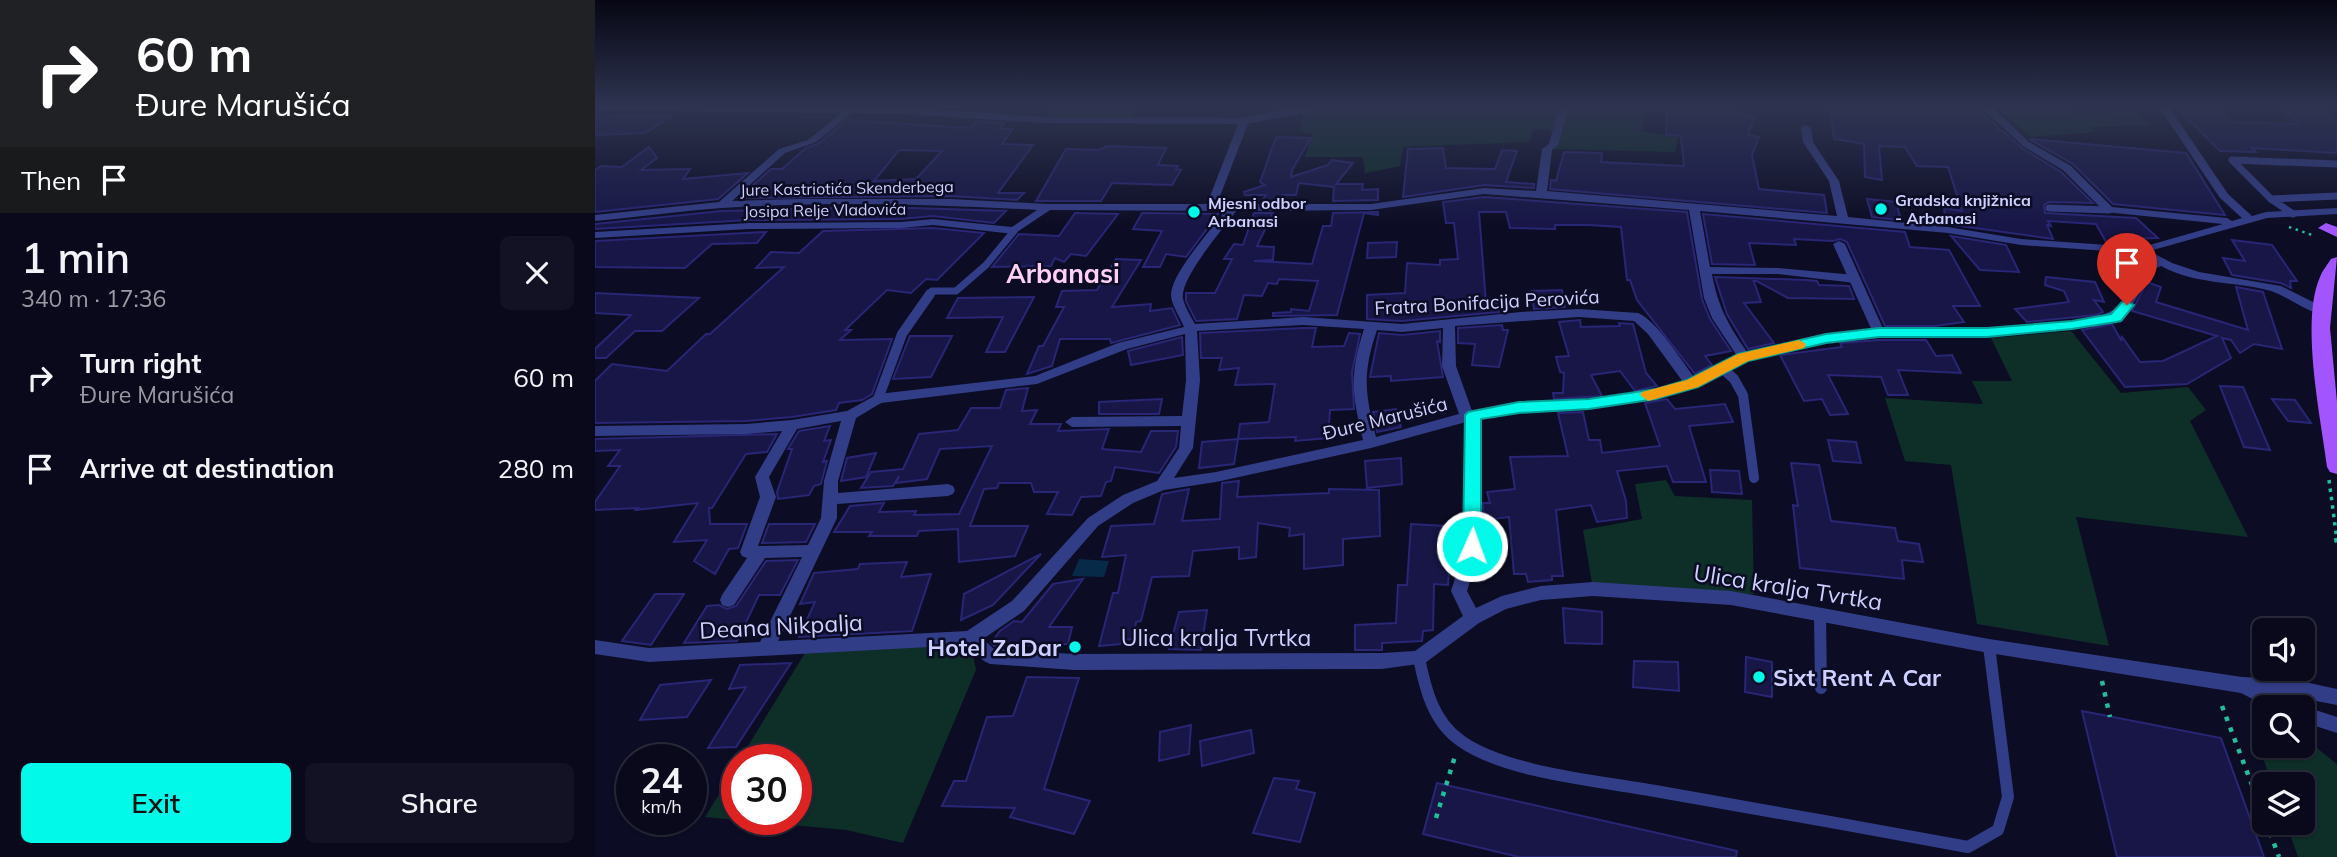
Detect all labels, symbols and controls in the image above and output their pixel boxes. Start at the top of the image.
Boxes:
text: 60 m [136,23,252,84]
icon: right [21,28,112,119]
text: Đure Marušića [136,84,351,124]
icon: arrive [95,161,133,199]
text: Then [21,164,81,197]
street label: Jure Kastriotića Skenderbega [740,176,954,200]
place label: Gradska knjižnica - Arbanasi [1895,190,2031,228]
place label: Mjesni odbor Arbanasi [1208,193,1307,231]
street label: Josipa Relje Vladovića [744,199,906,221]
marker: Gradska knjižnica - Arbanasi [1873,201,1889,217]
marker: Mjesni odbor Arbanasi [1186,204,1202,220]
text: 1 min [21,231,130,284]
pin [2097,233,2157,305]
button: close [500,236,574,310]
icon: arrive [2108,244,2146,282]
district label: Arbanasi [1006,257,1120,290]
text: 340 m · 17:36 [21,284,166,313]
street label: Fratra Bonifacija Perovića [1374,284,1600,320]
text: Turn right [80,347,201,380]
icon: right [21,359,59,397]
text: 60 m [513,361,574,394]
text: Đure Marušića [80,380,234,409]
street label: Đure Marušića [1320,391,1450,445]
icon: arrive [21,450,59,488]
text: Arrive at destination [80,452,335,485]
text: 280 m [498,452,574,485]
position arrow [1435,509,1509,583]
street label: Ulica kralja Tvrtka [1692,558,1884,616]
street label: Deana Nikpalja [699,607,863,645]
map controls [2252,618,2315,835]
button: sound [2252,618,2315,681]
street label: Ulica kralja Tvrtka [1121,623,1311,652]
place label: Hotel ZaDar [927,633,1061,662]
marker: Hotel ZaDar [1067,639,1083,655]
place label: Sixt Rent A Car [1773,663,1941,692]
marker: Sixt Rent A Car [1751,669,1767,685]
button: search [2252,695,2315,758]
speed limit sign: 30 [721,744,812,835]
text: 24 [640,758,683,802]
button: Exit [21,763,291,843]
button: Share [305,763,574,843]
button: layers [2252,772,2315,835]
text: km/h [641,795,682,818]

